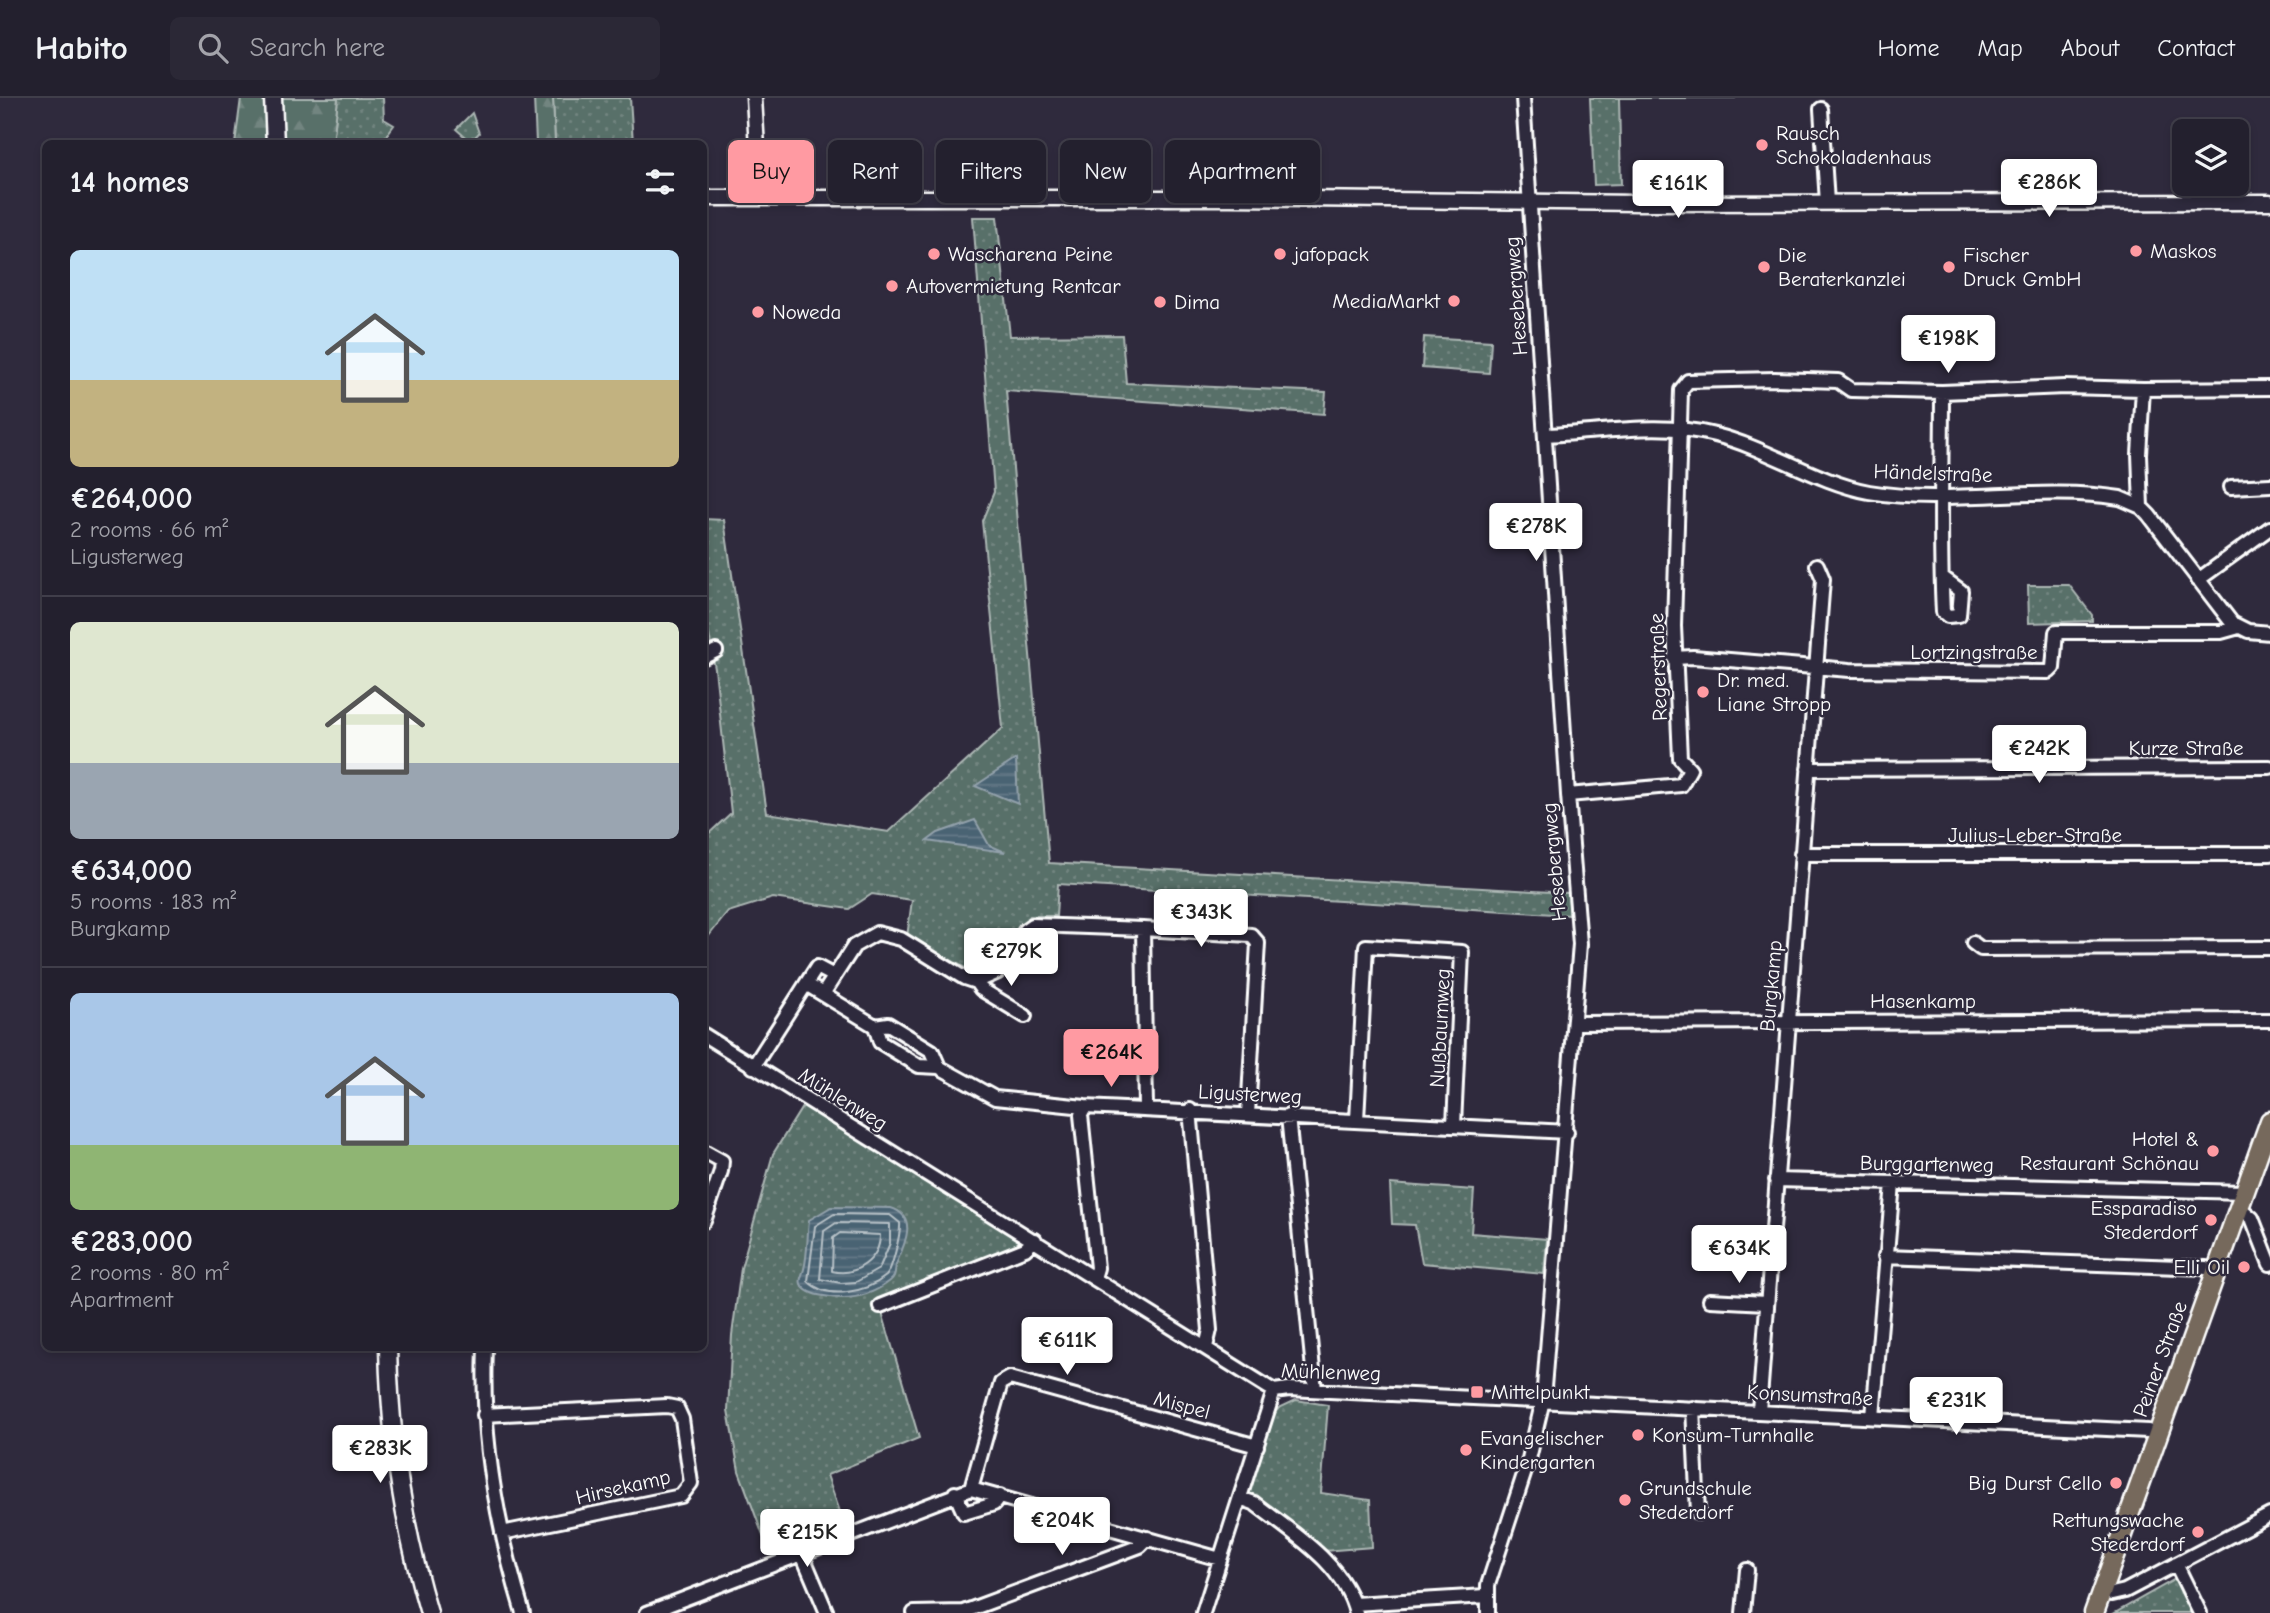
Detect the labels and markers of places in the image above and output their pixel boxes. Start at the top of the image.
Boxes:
place label: Rausch Schokoladenhaus [1776,121,1931,169]
marker: Rausch Schokoladenhaus [1754,137,1770,153]
pin: €286K [2000,159,2098,219]
pin: €161K [1629,160,1727,220]
place label: Maskos [2150,239,2217,263]
place label: Wascharena Peine [948,242,1113,266]
place label: jafopack [1292,242,1369,266]
place label: Die Beraterkanzlei [1778,243,1906,291]
place label: Fischer Druck GmbH [1963,243,2081,291]
marker: Maskos [2128,243,2144,259]
marker: Wascharena Peine [926,246,942,262]
marker: jafopack [1272,246,1288,262]
marker: Die Beraterkanzlei [1756,259,1772,275]
marker: Fischer Druck GmbH [1941,259,1957,275]
place label: Autovermietung Rentcar [906,274,1121,298]
marker: Autovermietung Rentcar [884,278,900,294]
place label: MediaMarkt [1332,289,1441,313]
place label: Dima [1174,290,1220,314]
marker: MediaMarkt [1446,293,1462,309]
marker: Dima [1152,294,1168,310]
place label: Noweda [772,300,841,324]
marker: Noweda [750,304,766,320]
pin: €198K [1899,316,1997,375]
pin: €278K [1487,504,1585,563]
place label: Dr. med. Liane Stropp [1717,668,1831,716]
marker: Dr. med. Liane Stropp [1695,684,1711,700]
pin: €242K [1990,726,2088,785]
pin: €343K [1152,890,1250,949]
pin: €279K [962,928,1060,988]
pin: €264K [1062,1030,1160,1089]
place label: Hotel & Restaurant Schönau [2020,1127,2199,1175]
marker: Hotel & Restaurant Schönau [2205,1143,2221,1159]
place label: Essparadiso Stederdorf [2090,1196,2198,1244]
marker: Essparadiso Stederdorf [2203,1212,2219,1228]
pin: €634K [1690,1226,1788,1285]
place label: Elli Oil [2173,1255,2230,1279]
marker: Elli Oil [2236,1259,2252,1275]
pin: €611K [1018,1318,1116,1377]
pin: €231K [1907,1378,2005,1437]
place label: Mittelpunkt [1491,1380,1591,1404]
marker: Mittelpunkt [1469,1384,1485,1400]
place label: Konsum-Turnhalle [1652,1423,1814,1447]
pin: €283K [331,1426,429,1485]
place label: Evangelischer Kindergarten [1480,1426,1604,1474]
marker: Konsum-Turnhalle [1630,1427,1646,1443]
marker: Evangelischer Kindergarten [1458,1442,1474,1458]
place label: Big Durst Cello [1968,1471,2102,1495]
marker: Big Durst Cello [2108,1475,2124,1491]
place label: Grundschule Stederdorf [1639,1476,1752,1524]
marker: Grundschule Stederdorf [1617,1492,1633,1508]
pin: €204K [1013,1498,1111,1557]
place label: Rettungswache Stederdorf [2052,1508,2185,1556]
pin: €215K [758,1510,856,1569]
marker: Rettungswache Stederdorf [2190,1524,2206,1540]

